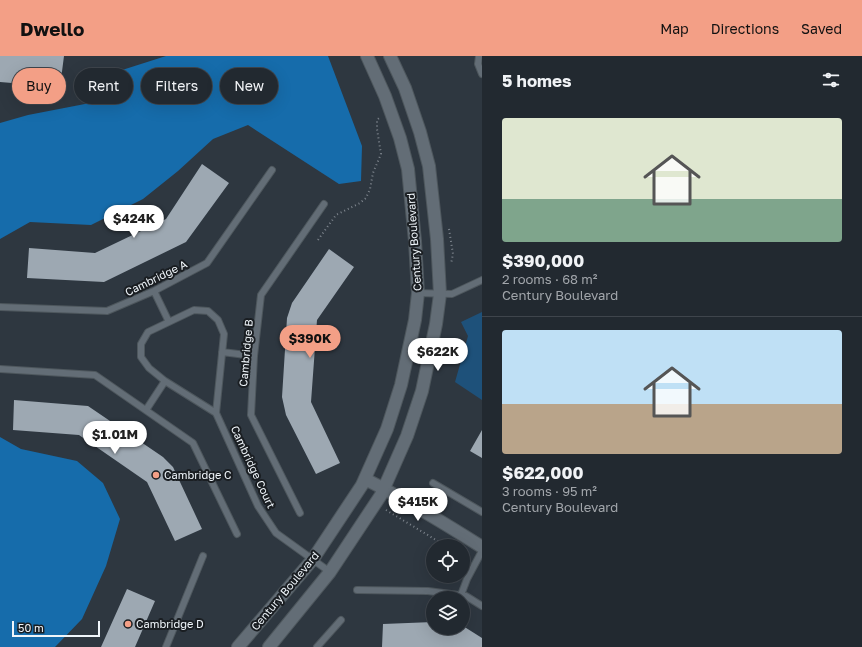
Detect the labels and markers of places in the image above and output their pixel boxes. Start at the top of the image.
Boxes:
pin: $424K [106,205,162,239]
pin: $390K [282,325,338,359]
pin: $622K [410,338,466,372]
pin: $1.01M [82,421,148,455]
place label: Cambridge C [164,468,232,481]
marker: Cambridge C [151,470,161,480]
pin: $415K [390,488,446,522]
place label: Cambridge D [136,617,204,630]
marker: Cambridge D [123,619,133,629]

